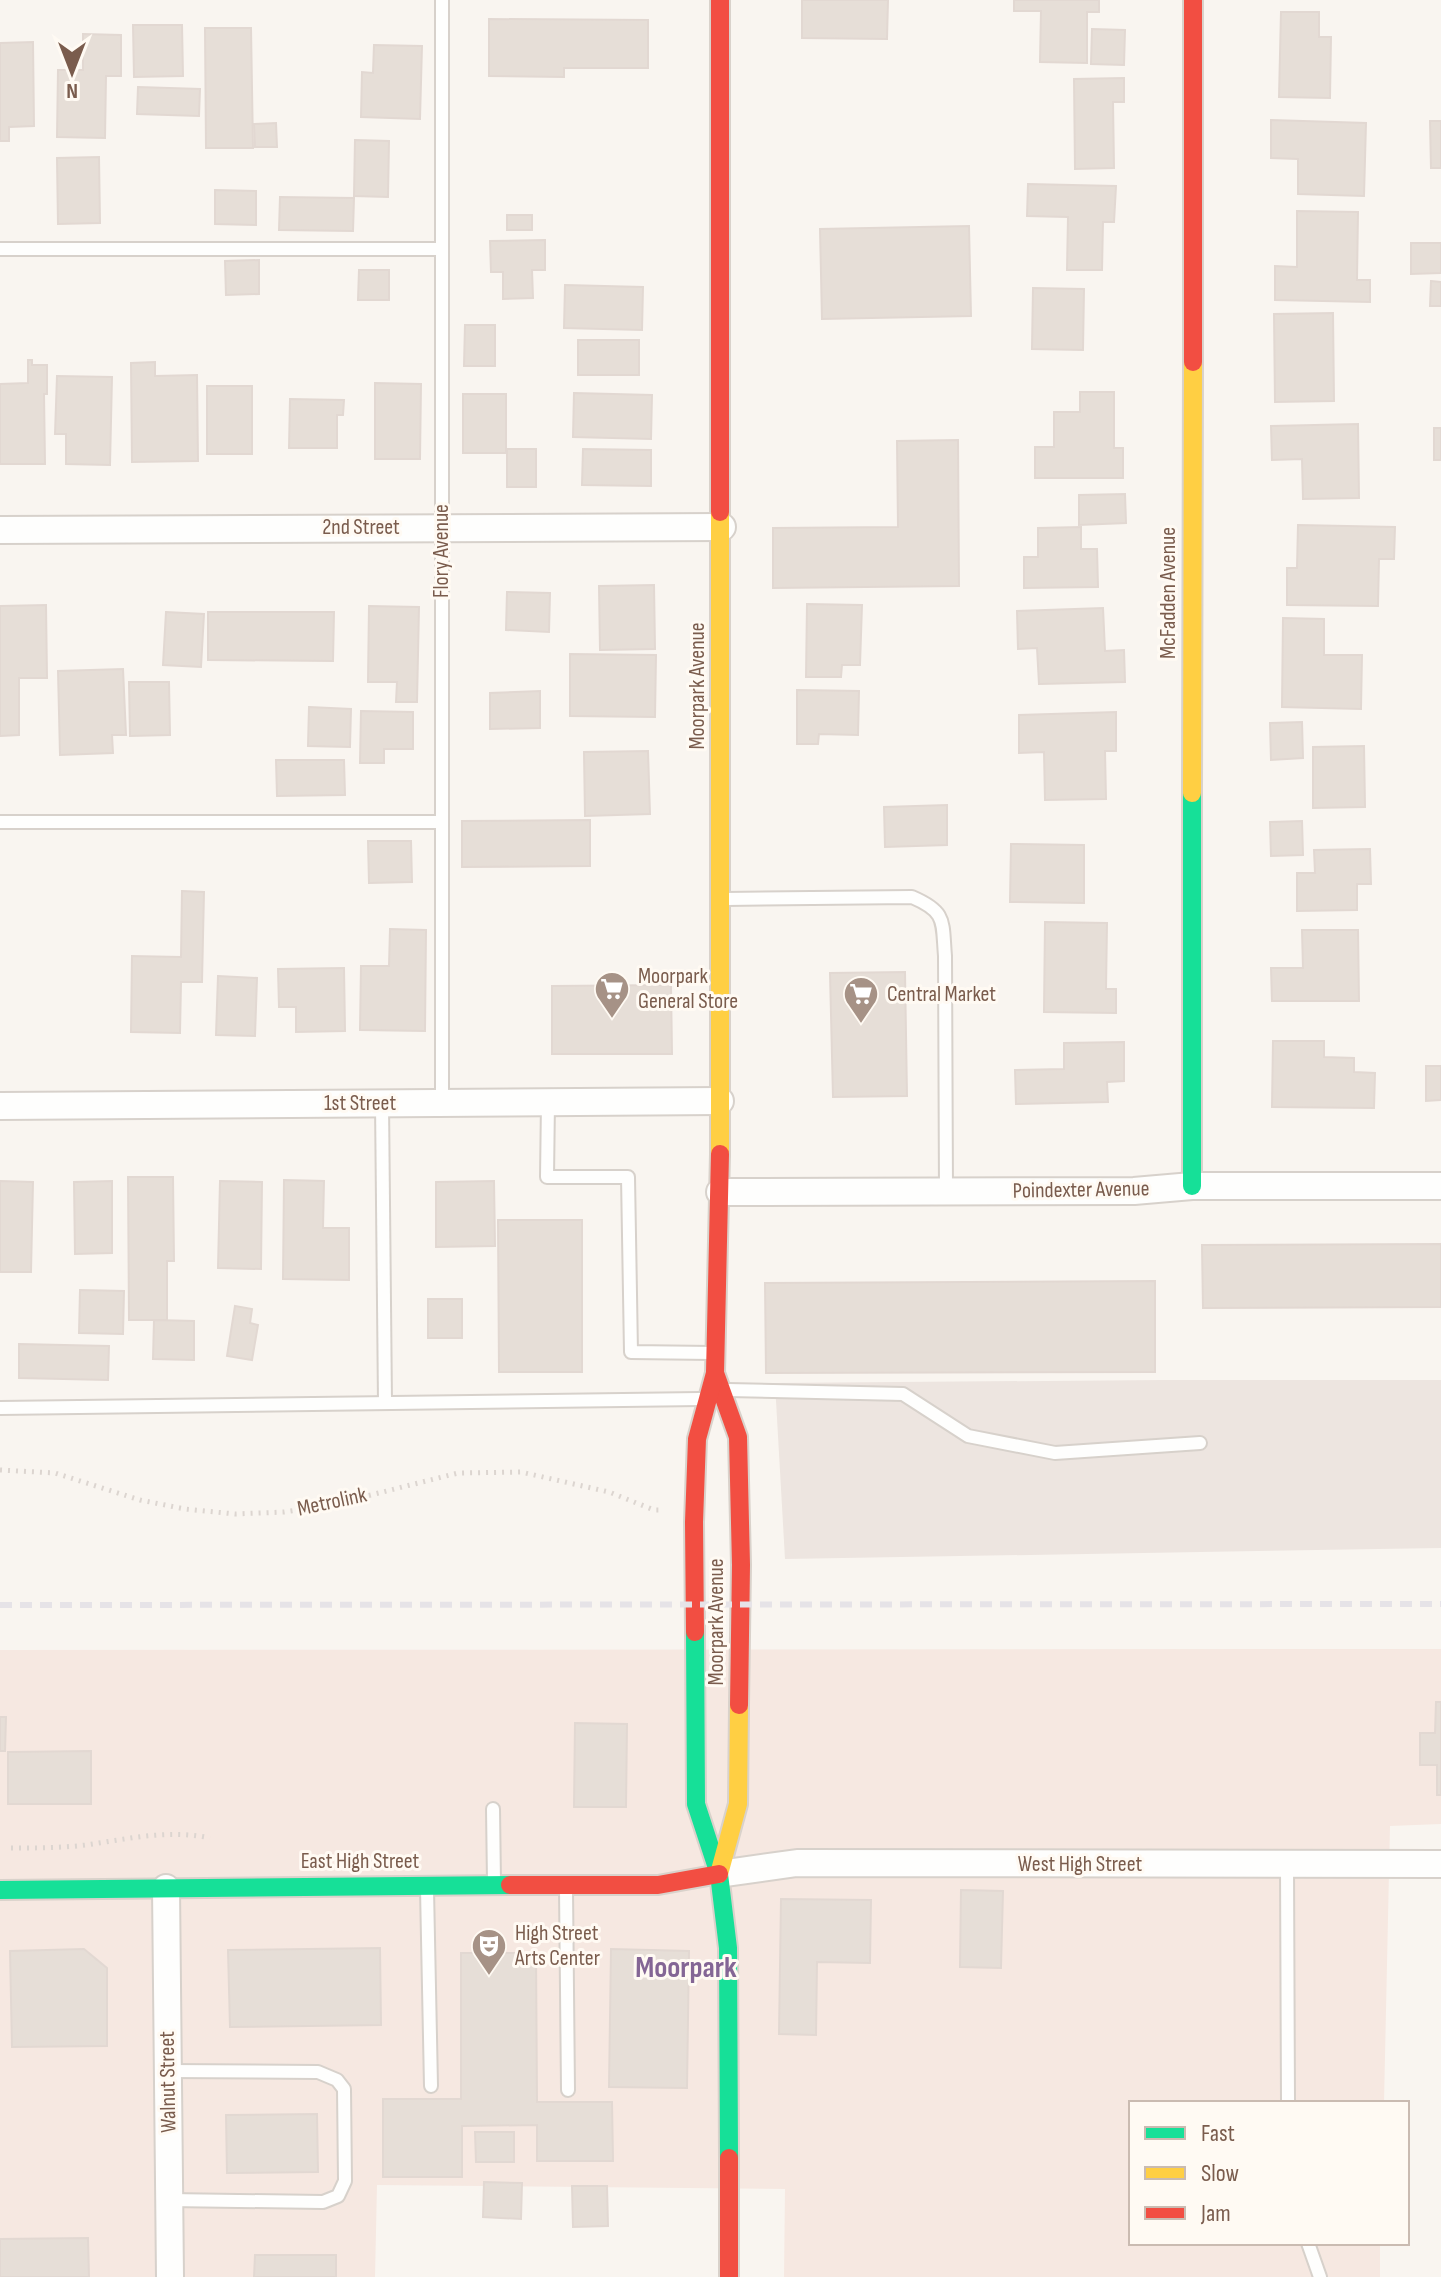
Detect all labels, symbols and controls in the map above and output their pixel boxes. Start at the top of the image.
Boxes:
north arrow [32,32,112,112]
text: N [66,77,78,104]
street label: Flory Avenue [428,504,455,598]
street label: 2nd Street [322,514,400,541]
street label: McFadden Avenue [1155,527,1182,659]
street label: Moorpark Avenue [684,622,711,750]
place label: Moorpark General Store [638,963,738,1015]
supermarket icon: Moorpark General Store [593,970,631,1020]
supermarket icon: Central Market [842,975,880,1025]
place label: Central Market [887,981,996,1008]
street label: 1st Street [324,1090,396,1117]
street label: Poindexter Avenue [1012,1175,1150,1205]
street label: Metrolink [295,1481,370,1522]
street label: Moorpark Avenue [703,1558,730,1686]
street label: East High Street [301,1848,420,1875]
street label: West High Street [1018,1851,1142,1878]
place label: High Street Arts Center [514,1920,600,1972]
theatre icon: High Street Arts Center [470,1927,508,1977]
district label: Moorpark [635,1950,737,1986]
street label: Walnut Street [154,2031,182,2133]
legend [1129,2101,1409,2245]
text: Fast [1201,2119,1235,2148]
text: Slow [1201,2159,1239,2188]
text: Jam [1200,2199,1231,2228]

